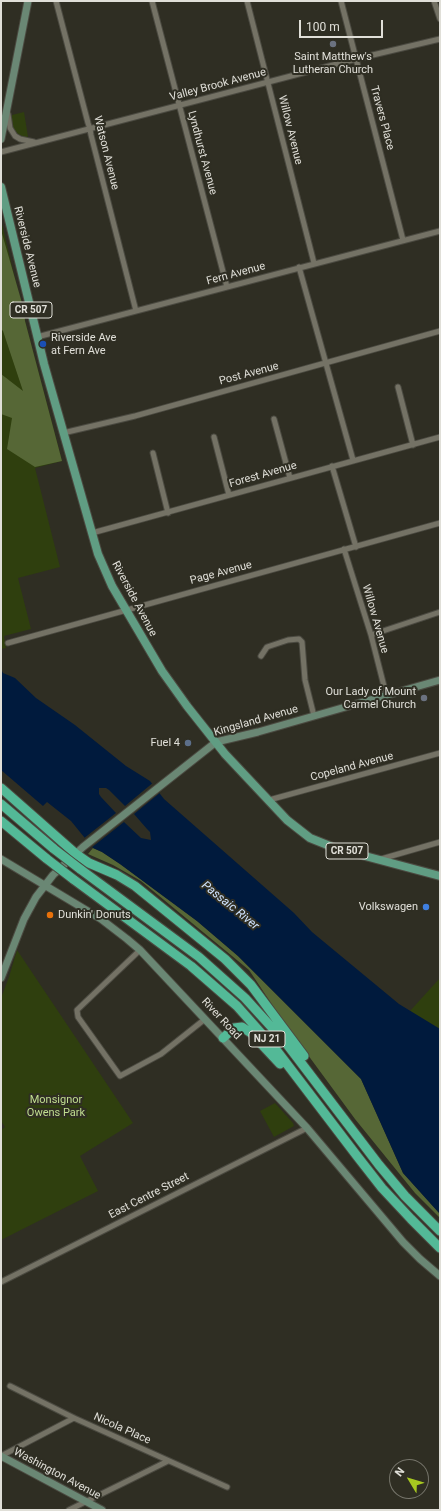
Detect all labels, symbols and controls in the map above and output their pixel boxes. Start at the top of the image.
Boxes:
scale bar [301,12,385,38]
text: 100 m [306,20,340,34]
marker: Saint Matthew's Lutheran Church [328,39,338,49]
place label: Saint Matthew's Lutheran Church [293,50,373,76]
street label: Valley Brook Avenue [168,66,268,104]
street label: Travers Place [367,84,397,152]
street label: Willow Avenue [275,94,305,166]
street label: Lyndhurst Avenue [184,110,220,196]
street label: Watson Avenue [90,115,122,191]
street label: Riverside Avenue [11,205,43,289]
street label: Fern Avenue [205,260,267,288]
road number: CR 507 [10,302,52,318]
place label: Riverside Ave at Fern Ave [51,331,116,357]
marker: Riverside Ave at Fern Ave [38,339,48,349]
street label: Post Avenue [218,360,280,388]
street label: Forest Avenue [228,459,298,491]
street label: Page Avenue [189,558,253,588]
street label: Riverside Avenue [109,559,159,639]
street label: Willow Avenue [359,583,391,655]
place label: Our Lady of Mount Carmel Church [325,685,416,711]
marker: Our Lady of Mount Carmel Church [419,693,429,703]
street label: Kingsland Avenue [212,703,300,739]
place label: Fuel 4 [151,736,180,750]
marker: Fuel 4 [183,738,193,748]
street label: Copeland Avenue [309,750,395,784]
road number: CR 507 [326,843,368,859]
water label: Passaic River [198,879,262,933]
place label: Volkswagen [359,900,418,914]
marker: Volkswagen [421,902,431,912]
place label: Dunkin' Donuts [58,908,131,922]
marker: Dunkin' Donuts [45,910,55,920]
street label: River Road [198,995,244,1043]
road number: NJ 21 [249,1031,285,1047]
park label: Monsignor Owens Park [27,1093,85,1119]
street label: East Centre Street [107,1170,191,1222]
street label: Nicola Place [91,1411,153,1447]
street label: Washington Avenue [11,1445,103,1503]
north arrow [389,1459,429,1499]
text: N [392,1465,407,1479]

